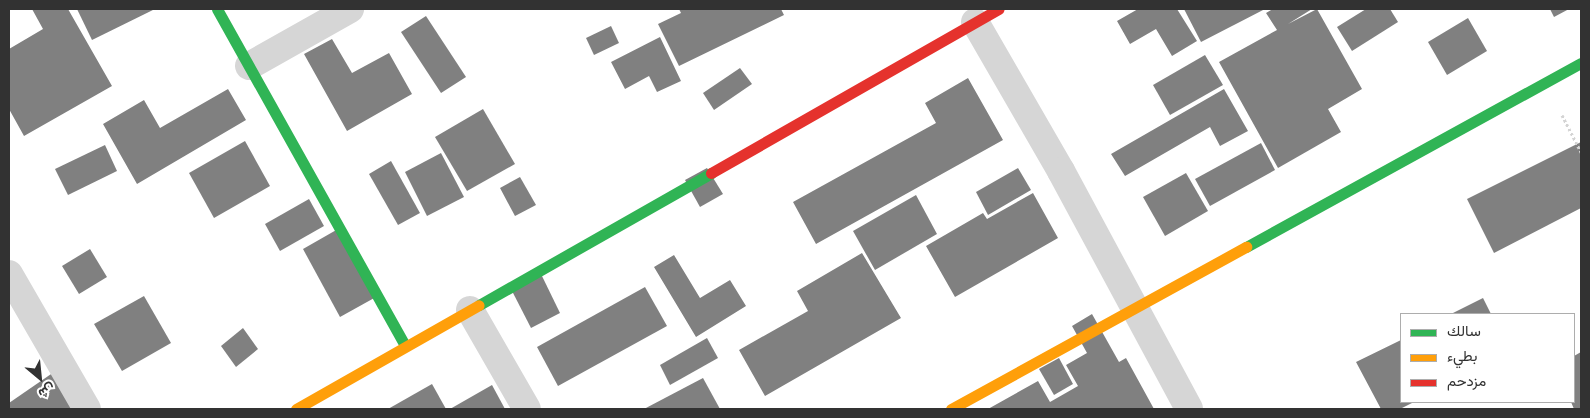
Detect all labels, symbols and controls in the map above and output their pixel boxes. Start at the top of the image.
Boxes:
legend [1400,313,1575,403]
text: سالك [1447,322,1481,340]
text: بطيء [1447,347,1477,365]
north arrow [15,353,65,403]
text: مزدحم [1447,372,1486,390]
text: ش [35,379,59,403]

